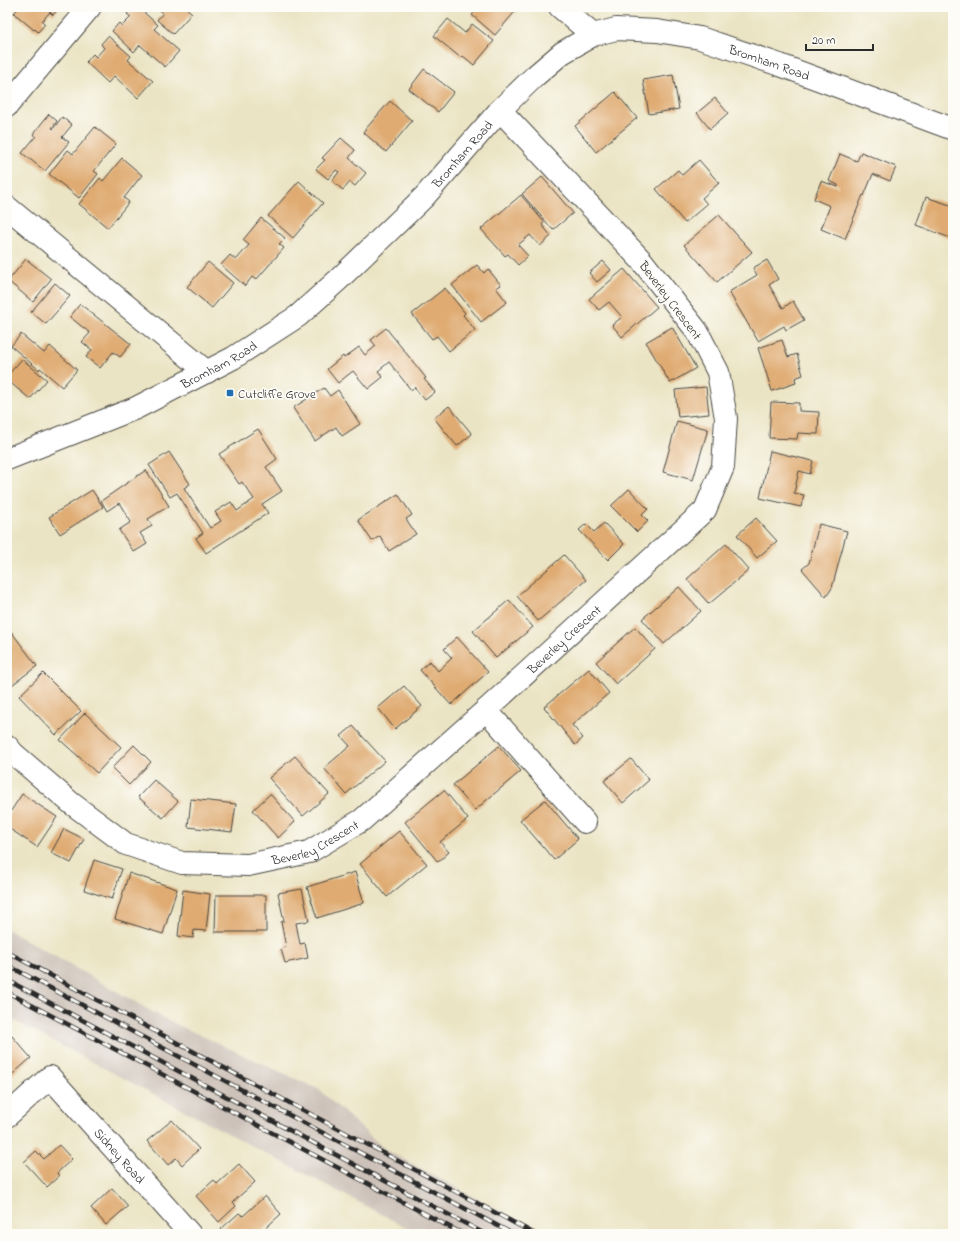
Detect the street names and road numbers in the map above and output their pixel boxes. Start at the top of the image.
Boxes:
street label: Bromham Road [725,40,813,86]
street label: Bromham Road [427,116,498,194]
street label: Beverley Crescent [632,257,706,345]
street label: Bromham Road [177,337,262,395]
street label: Beverley Crescent [523,601,607,680]
street label: Beverley Crescent [269,816,363,871]
street label: Sidney Road [89,1124,149,1189]

